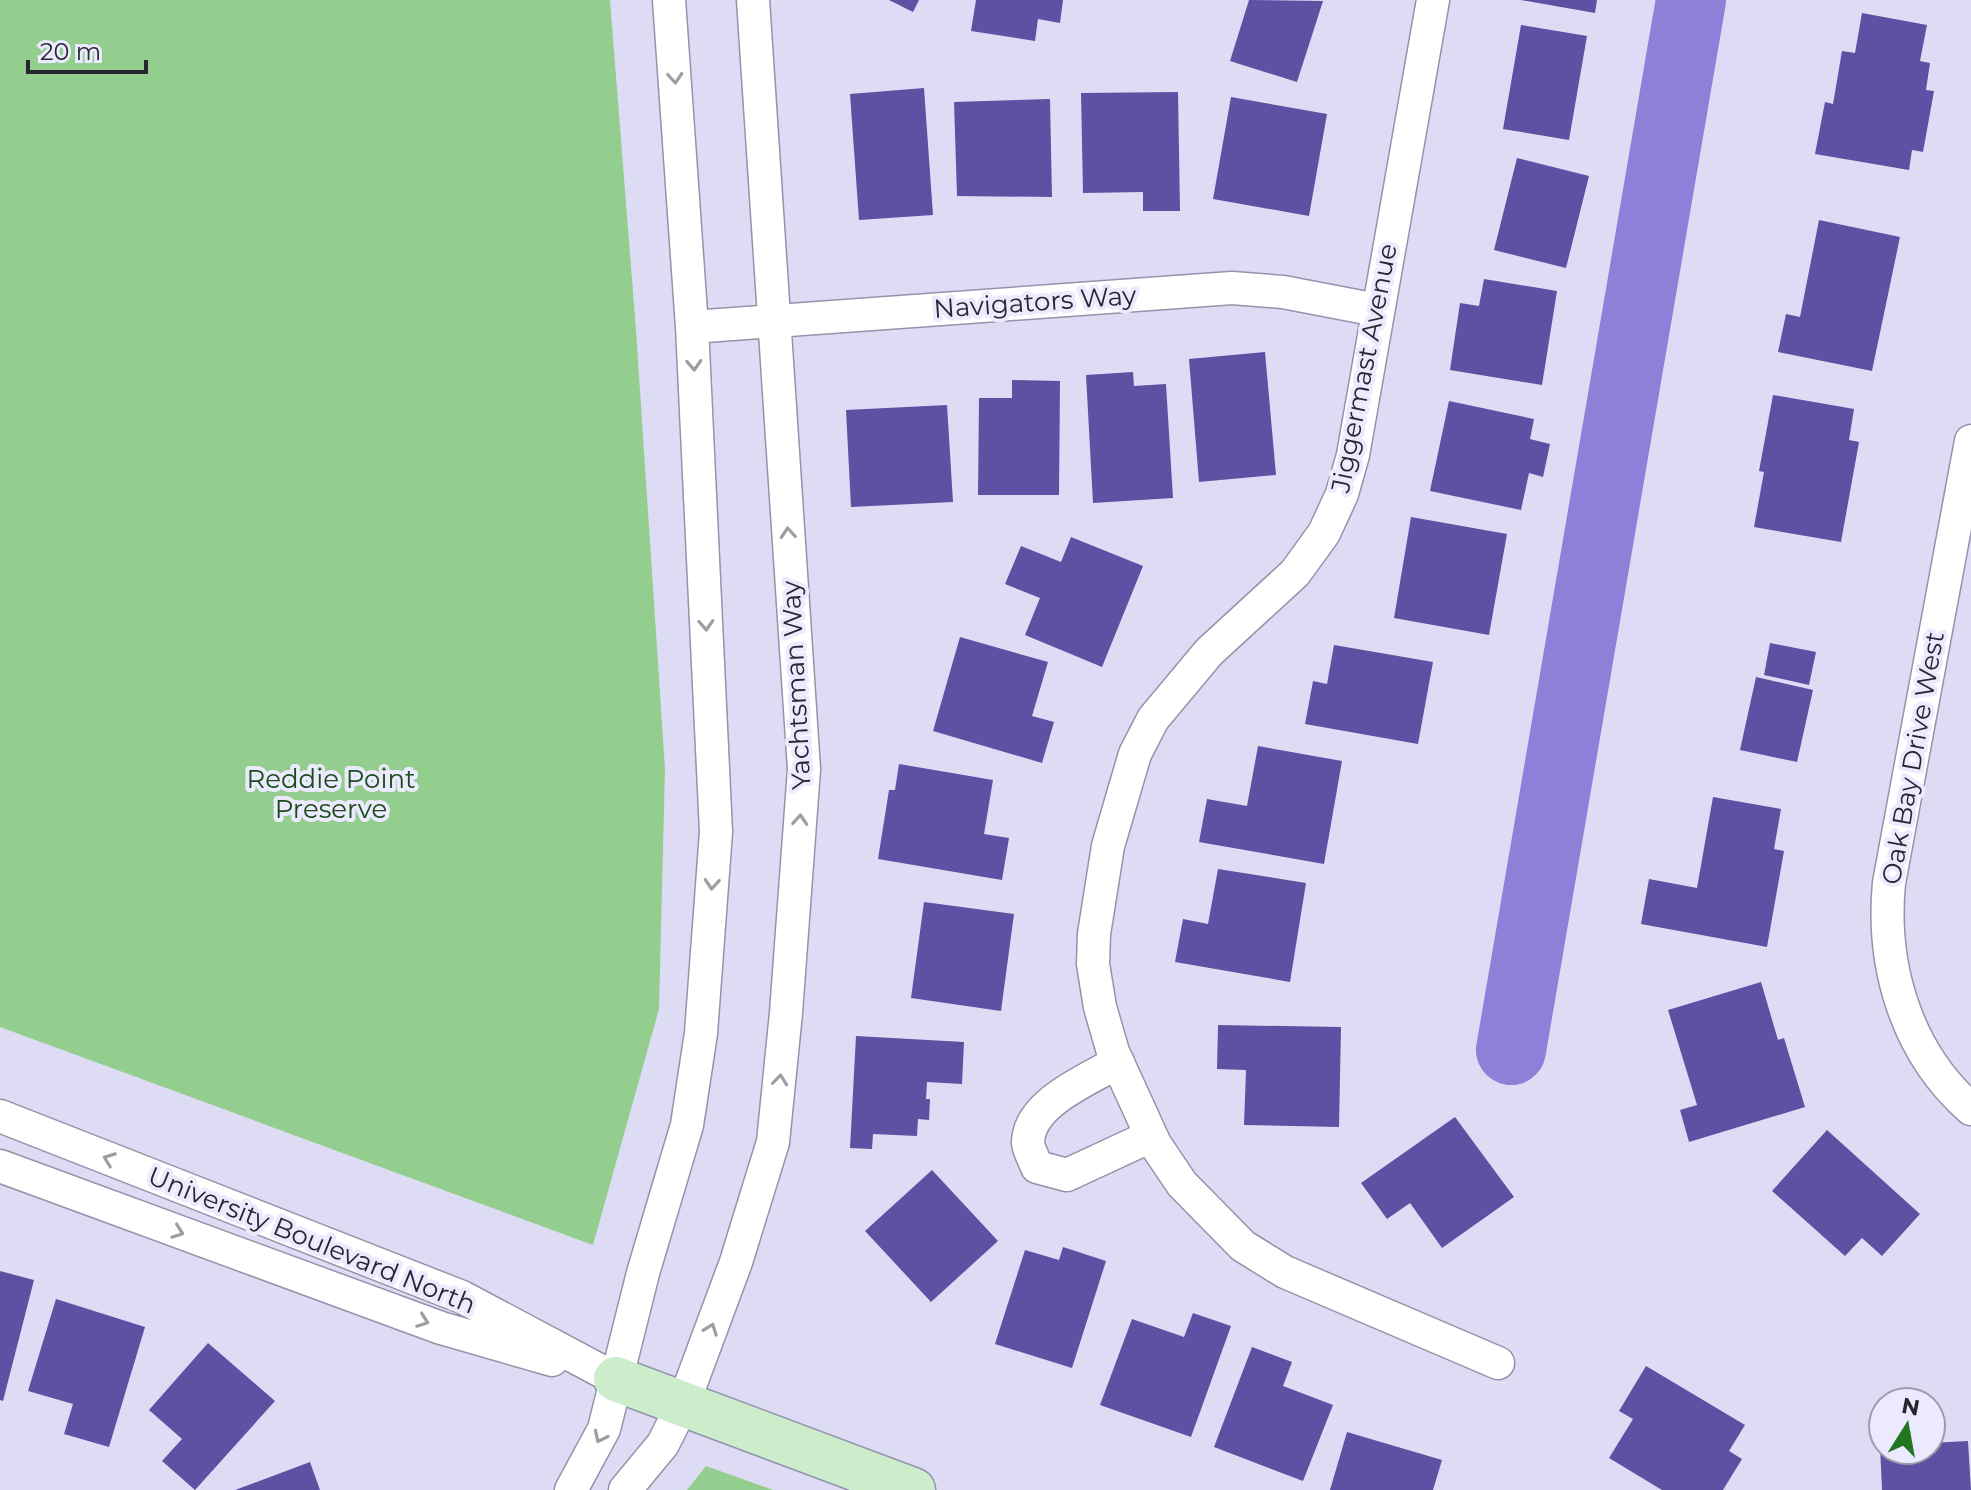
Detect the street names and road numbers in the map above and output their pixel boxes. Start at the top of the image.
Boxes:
street label: Jiggermast Avenue [1324,241,1404,496]
street label: Navigators Way [933,279,1138,325]
street label: Yachtsman Way [775,579,817,790]
street label: Oak Bay Drive West [1875,629,1951,887]
street label: University Boulevard North [143,1159,481,1321]

